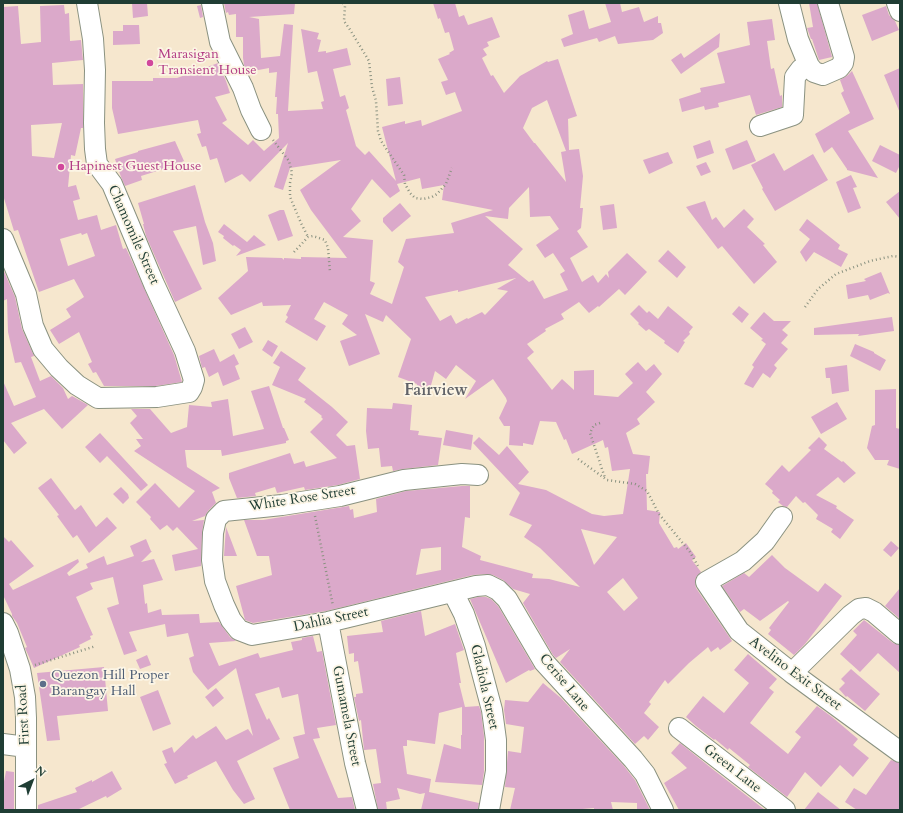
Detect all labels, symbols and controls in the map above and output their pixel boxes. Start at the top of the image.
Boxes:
place label: Marasigan Transient House [158,47,256,80]
marker: Marasigan Transient House [145,58,155,68]
place label: Hapinest Guest House [69,159,201,175]
marker: Hapinest Guest House [56,162,66,172]
street label: Chamomile Street [104,183,162,287]
district label: Fairview [404,381,468,401]
street label: White Rose Street [248,482,356,516]
street label: Dahlia Street [292,604,370,636]
street label: Avelino Exit Street [745,634,845,714]
street label: Gladiola Street [466,643,502,731]
street label: Cerise Lane [535,651,593,715]
street label: Gumamela Street [328,664,364,768]
place label: Quezon Hill Proper Barangay Hall [51,668,169,700]
marker: Quezon Hill Proper Barangay Hall [38,679,48,689]
street label: First Road [14,684,34,746]
street label: Green Lane [699,741,765,797]
north arrow [12,761,52,801]
text: N [32,763,49,780]

